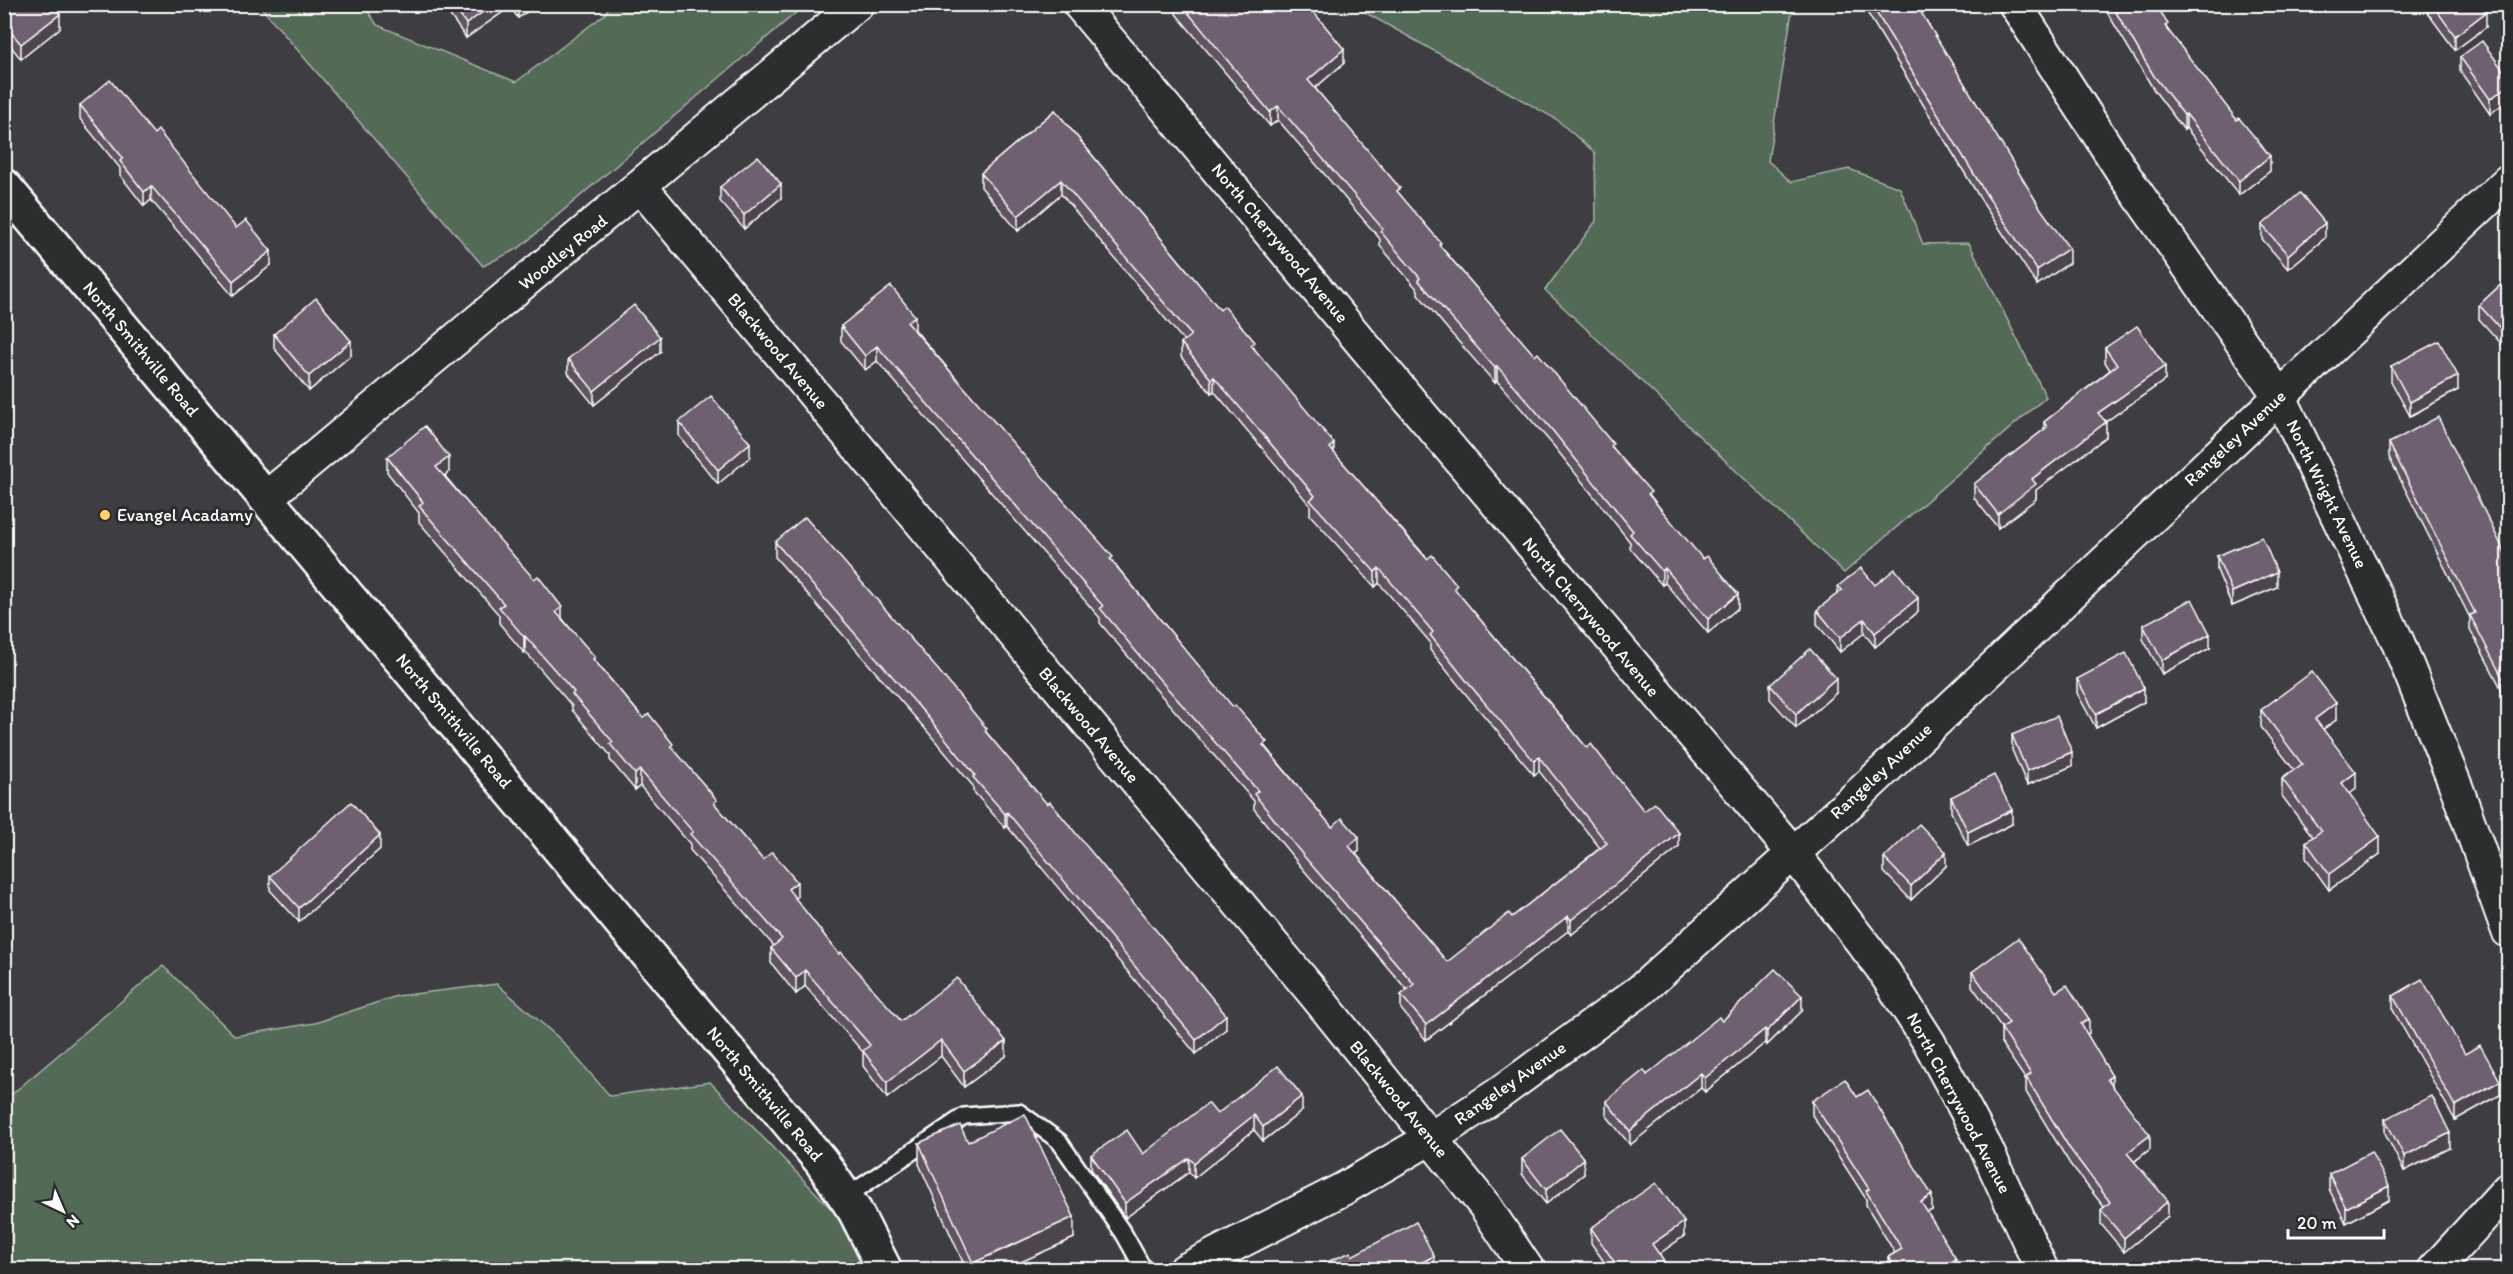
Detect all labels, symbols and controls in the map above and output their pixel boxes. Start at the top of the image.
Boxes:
street label: North Cherrywood Avenue [1207,159,1353,327]
street label: Woodley Road [514,209,612,295]
street label: North Smithville Road [78,277,204,421]
street label: Blackwood Avenue [723,288,833,414]
street label: Rangeley Avenue [2179,385,2291,491]
street label: North Wright Avenue [2281,416,2373,572]
place label: Evangel Acadamy [117,504,253,526]
marker: Evangel Acadamy [98,508,112,522]
street label: North Cherrywood Avenue [1518,533,1664,701]
street label: North Smithville Road [391,649,517,793]
street label: Blackwood Avenue [1034,662,1144,788]
street label: Rangeley Avenue [1825,718,1937,824]
street label: North Cherrywood Avenue [1902,1009,2016,1197]
street label: North Smithville Road [702,1022,828,1166]
street label: Blackwood Avenue [1345,1036,1453,1162]
street label: Rangeley Avenue [1450,1036,1570,1130]
north arrow [33,1181,93,1241]
scale bar [2288,1202,2384,1240]
text: N [63,1211,84,1232]
text: 20 m [2297,1212,2337,1234]

